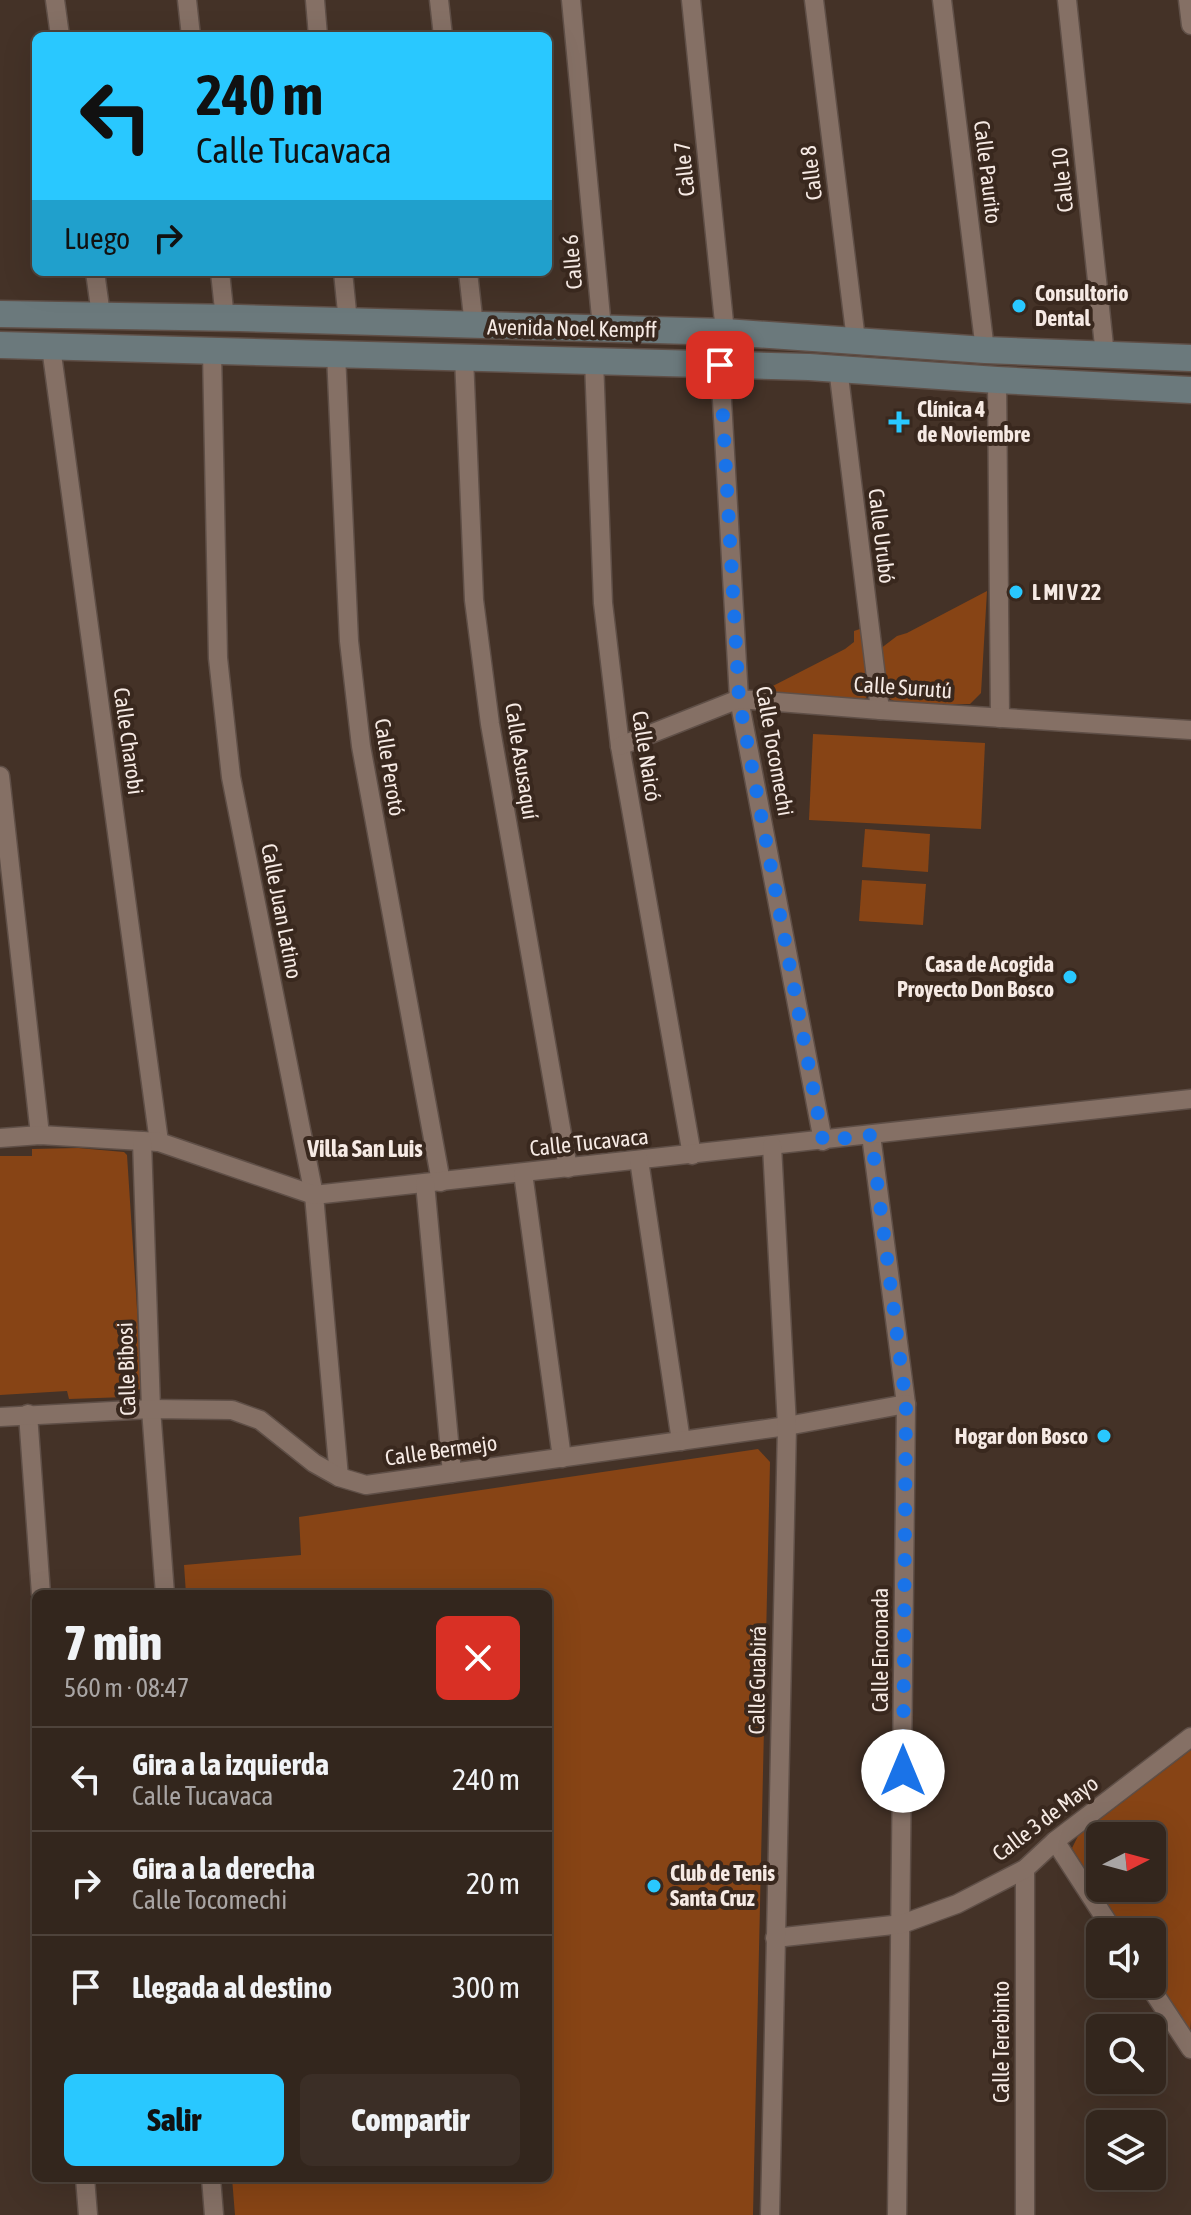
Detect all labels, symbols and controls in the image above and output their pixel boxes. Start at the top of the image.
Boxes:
text: 240 m [196,63,323,127]
icon: left [64,64,168,168]
street label: Calle Paurito [969,119,1007,225]
text: Calle Tucavaca [196,129,392,171]
street label: Calle 7 [668,140,700,198]
street label: Calle 8 [795,144,827,202]
street label: Calle 10 [1046,146,1078,214]
icon: right [146,216,190,260]
text: Luego [64,221,130,255]
street label: Calle 6 [557,234,587,290]
place label: Consultorio Dental [1035,280,1128,331]
marker: Consultorio Dental [1010,297,1028,315]
street label: Avenida Noel Kempff [487,314,657,342]
pin [686,331,754,399]
icon: arrive [698,343,742,387]
place label: Clínica 4 de Noviembre [917,396,1030,447]
marker: Clínica 4 de Noviembre [888,411,910,433]
street label: Calle Urubó [863,487,901,585]
place label: L MI V 22 [1032,579,1101,605]
marker: L MI V 22 [1007,583,1025,601]
street label: Calle Surutú [853,671,953,703]
street label: Calle Tocomechi [751,684,799,818]
street label: Calle Charobi [109,686,149,796]
street label: Calle Asusaquí [500,701,544,821]
street label: Calle Naicó [627,709,667,803]
street label: Calle Perotó [369,716,411,818]
street label: Calle Juan Latino [256,841,308,981]
place label: Casa de Acogida Proyecto Don Bosco [897,951,1054,1002]
marker: Casa de Acogida Proyecto Don Bosco [1061,968,1079,986]
street label: Calle Tucavaca [528,1123,650,1161]
district label: Villa San Luis [306,1135,423,1162]
street label: Calle Bibosi [111,1322,141,1416]
place label: Hogar don Bosco [955,1423,1088,1449]
marker: Hogar don Bosco [1095,1427,1113,1445]
street label: Calle Bermejo [383,1429,499,1471]
street label: Calle Enconada [867,1588,893,1712]
text: 7 min [64,1615,162,1670]
button: close [436,1616,520,1700]
street label: Calle Guabirá [743,1625,771,1735]
text: 560 m · 08:47 [64,1673,189,1703]
position arrow [861,1729,945,1813]
text: Gira a la izquierda [132,1747,329,1781]
icon: left [64,1757,108,1801]
text: 240 m [452,1762,520,1796]
street label: Calle 3 de Mayo [987,1770,1103,1866]
text: Calle Tucavaca [132,1781,273,1811]
north arrow [1086,1822,1166,1902]
map controls [1086,1822,1166,2190]
text: Gira a la derecha [132,1851,315,1885]
place label: Club de Tenis Santa Cruz [670,1860,775,1911]
icon: right [64,1861,108,1905]
text: 20 m [466,1866,520,1900]
marker: Club de Tenis Santa Cruz [645,1877,663,1895]
text: Calle Tocomechi [132,1885,287,1915]
button: sound [1086,1918,1166,1998]
icon: arrive [64,1965,108,2009]
text: Llegada al destino [132,1970,332,2004]
text: 300 m [452,1970,520,2004]
street label: Calle Terebinto [988,1981,1014,2103]
button: search [1086,2014,1166,2094]
button: Salir [64,2074,284,2166]
button: Compartir [300,2074,520,2166]
button: layers [1086,2110,1166,2190]

